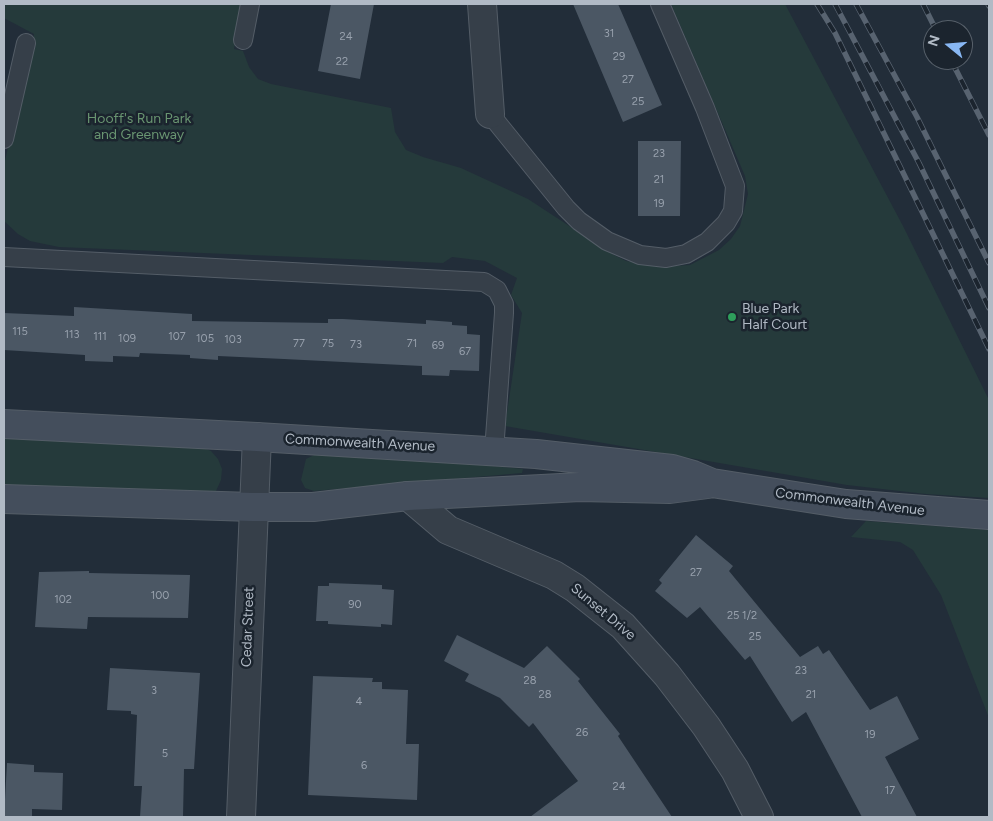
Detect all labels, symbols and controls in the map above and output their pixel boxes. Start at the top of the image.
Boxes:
north arrow [923,20,973,70]
house number: 31 [604,27,614,41]
house number: 24 [340,30,352,44]
text: N [924,33,944,48]
house number: 29 [613,50,625,64]
house number: 22 [336,55,348,69]
house number: 27 [622,73,634,87]
house number: 25 [632,95,644,109]
park label: Hooff's Run Park and Greenway [87,111,191,144]
house number: 23 [653,147,665,161]
house number: 21 [654,173,664,187]
house number: 19 [654,197,664,211]
place label: Blue Park Half Court [742,301,807,334]
marker: Blue Park Half Court [726,311,738,323]
house number: 115 [12,325,28,339]
house number: 113 [64,328,80,342]
house number: 111 [93,330,107,344]
house number: 107 [168,330,186,344]
house number: 109 [118,332,136,346]
house number: 105 [196,332,214,346]
house number: 103 [224,333,242,347]
house number: 77 [293,337,305,351]
house number: 75 [322,337,334,351]
house number: 71 [407,337,417,351]
house number: 73 [350,338,362,352]
house number: 69 [432,339,444,353]
house number: 67 [459,345,471,359]
street label: Commonwealth Avenue [284,431,436,455]
street label: Commonwealth Avenue [774,484,926,520]
house number: 27 [690,566,702,580]
street label: Sunset Drive [567,580,639,644]
street label: Cedar Street [238,586,258,668]
house number: 100 [151,589,169,603]
house number: 102 [54,593,72,607]
house number: 90 [348,598,362,612]
house number: 25 1/2 [727,609,757,623]
house number: 25 [749,630,761,644]
house number: 23 [795,664,807,678]
house number: 28 [524,674,536,688]
house number: 3 [151,684,157,698]
house number: 28 [539,688,551,702]
house number: 21 [806,688,816,702]
house number: 4 [356,695,362,709]
house number: 26 [576,726,588,740]
house number: 19 [865,728,875,742]
house number: 5 [162,747,168,761]
house number: 6 [361,759,367,773]
house number: 24 [613,780,625,794]
house number: 17 [885,784,895,798]

